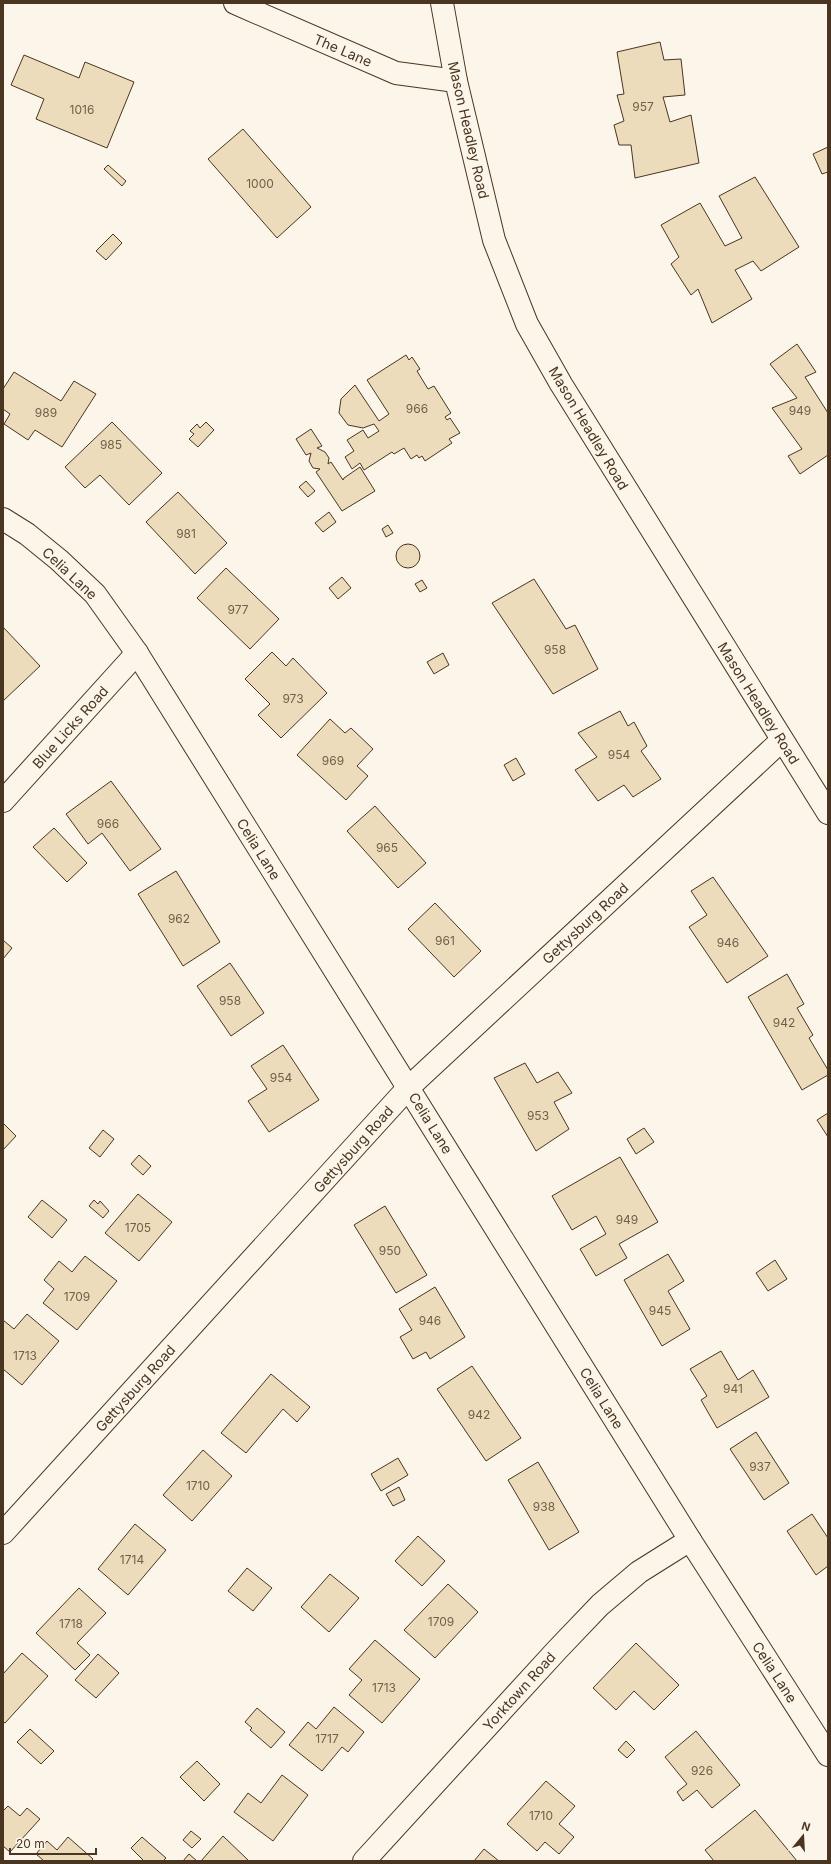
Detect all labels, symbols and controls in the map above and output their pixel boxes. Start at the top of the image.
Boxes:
street label: The Lane [311,30,375,70]
street label: Mason Headley Road [445,60,493,200]
house number: 957 [632,99,654,114]
house number: 1016 [70,102,94,117]
house number: 1000 [246,176,274,191]
street label: Mason Headley Road [546,363,632,493]
house number: 966 [406,401,428,416]
house number: 949 [789,403,811,418]
house number: 989 [35,405,57,420]
house number: 985 [100,437,122,452]
house number: 981 [176,526,196,541]
street label: Celia Lane [39,543,101,603]
house number: 977 [227,602,249,617]
street label: Mason Headley Road [715,639,803,767]
house number: 958 [544,642,566,657]
street label: Blue Licks Road [29,682,111,772]
house number: 973 [282,691,304,706]
house number: 954 [608,747,630,762]
house number: 969 [322,753,344,768]
street label: Celia Lane [233,815,285,883]
house number: 966 [97,816,119,831]
house number: 965 [376,840,398,855]
street label: Gettysburg Road [539,879,631,967]
house number: 962 [168,911,190,926]
house number: 961 [435,933,455,948]
house number: 946 [717,935,739,950]
house number: 958 [219,993,241,1008]
house number: 942 [773,1015,795,1030]
house number: 954 [270,1070,292,1085]
street label: Celia Lane [405,1089,457,1157]
street label: Gettysburg Road [309,1102,397,1196]
house number: 953 [527,1108,549,1123]
house number: 949 [616,1212,638,1227]
house number: 1705 [125,1220,151,1235]
house number: 950 [379,1243,401,1258]
house number: 1709 [64,1289,90,1304]
house number: 945 [649,1303,671,1318]
house number: 946 [419,1313,441,1328]
street label: Gettysburg Road [91,1341,179,1435]
house number: 1713 [13,1348,37,1363]
street label: Celia Lane [576,1364,628,1432]
house number: 941 [723,1381,743,1396]
house number: 942 [468,1407,490,1422]
house number: 937 [749,1459,771,1474]
house number: 1710 [186,1478,210,1493]
house number: 938 [533,1499,555,1514]
house number: 1714 [120,1552,144,1567]
house number: 1709 [428,1614,454,1629]
house number: 1718 [59,1616,83,1631]
street label: Celia Lane [749,1638,801,1706]
street label: Yorktown Road [479,1648,559,1734]
house number: 1713 [372,1680,396,1695]
house number: 1717 [315,1731,339,1746]
house number: 926 [691,1763,713,1778]
house number: 1710 [529,1808,553,1823]
north arrow [783,1816,823,1856]
text: N [800,1819,812,1834]
scale bar [10,1830,96,1856]
text: 20 m [16,1836,45,1851]

